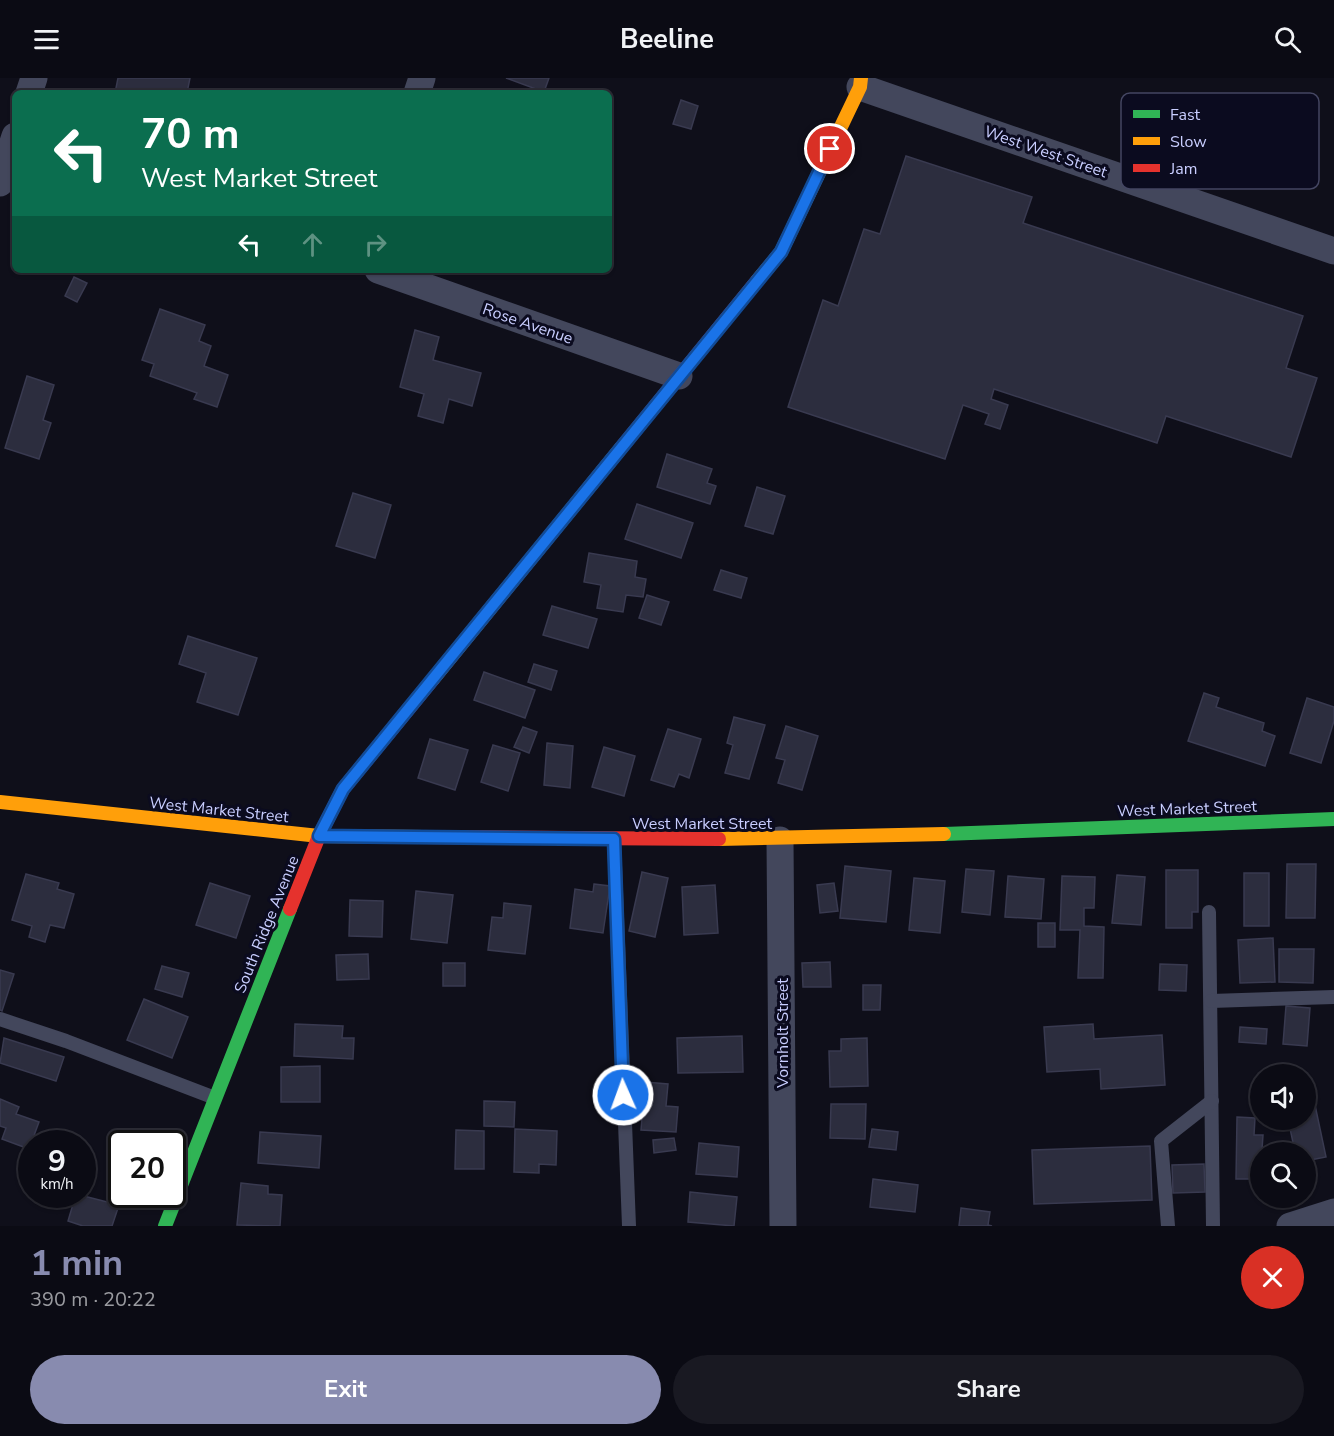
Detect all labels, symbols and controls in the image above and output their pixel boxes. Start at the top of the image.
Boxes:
text: Beeline [620,21,714,58]
icon: menu [30,23,63,56]
icon: search [1271,23,1304,56]
legend [1121,93,1319,189]
text: Fast [1170,104,1201,126]
text: 70 m [141,106,240,163]
icon: left [42,114,120,192]
street label: West West Street [981,121,1110,183]
pin [804,123,855,174]
text: Slow [1170,131,1207,153]
icon: arrive [813,132,846,165]
text: Jam [1169,158,1197,180]
text: West Market Street [141,160,377,197]
icon: left [233,228,266,261]
icon: ahead [296,228,329,261]
icon: right [359,228,392,261]
street label: Rose Avenue [480,298,576,350]
street label: West Market Street [148,792,290,828]
street label: West Market Street [1117,796,1258,822]
street label: West Market Street [632,813,772,835]
street label: South Ridge Avenue [229,852,305,997]
street label: Vornholt Street [772,978,794,1089]
position arrow [591,1063,655,1127]
map controls [1250,1064,1316,1208]
button: sound [1250,1064,1316,1130]
speed limit sign: 20 [108,1130,186,1208]
text: 9 [48,1141,66,1182]
button: search [1250,1142,1316,1208]
text: km/h [40,1174,74,1194]
text: 1 min [30,1239,123,1288]
button: close [1241,1246,1304,1309]
text: 390 m · 20:22 [30,1286,156,1313]
button: Exit [30,1355,661,1424]
button: Share [673,1355,1304,1424]

